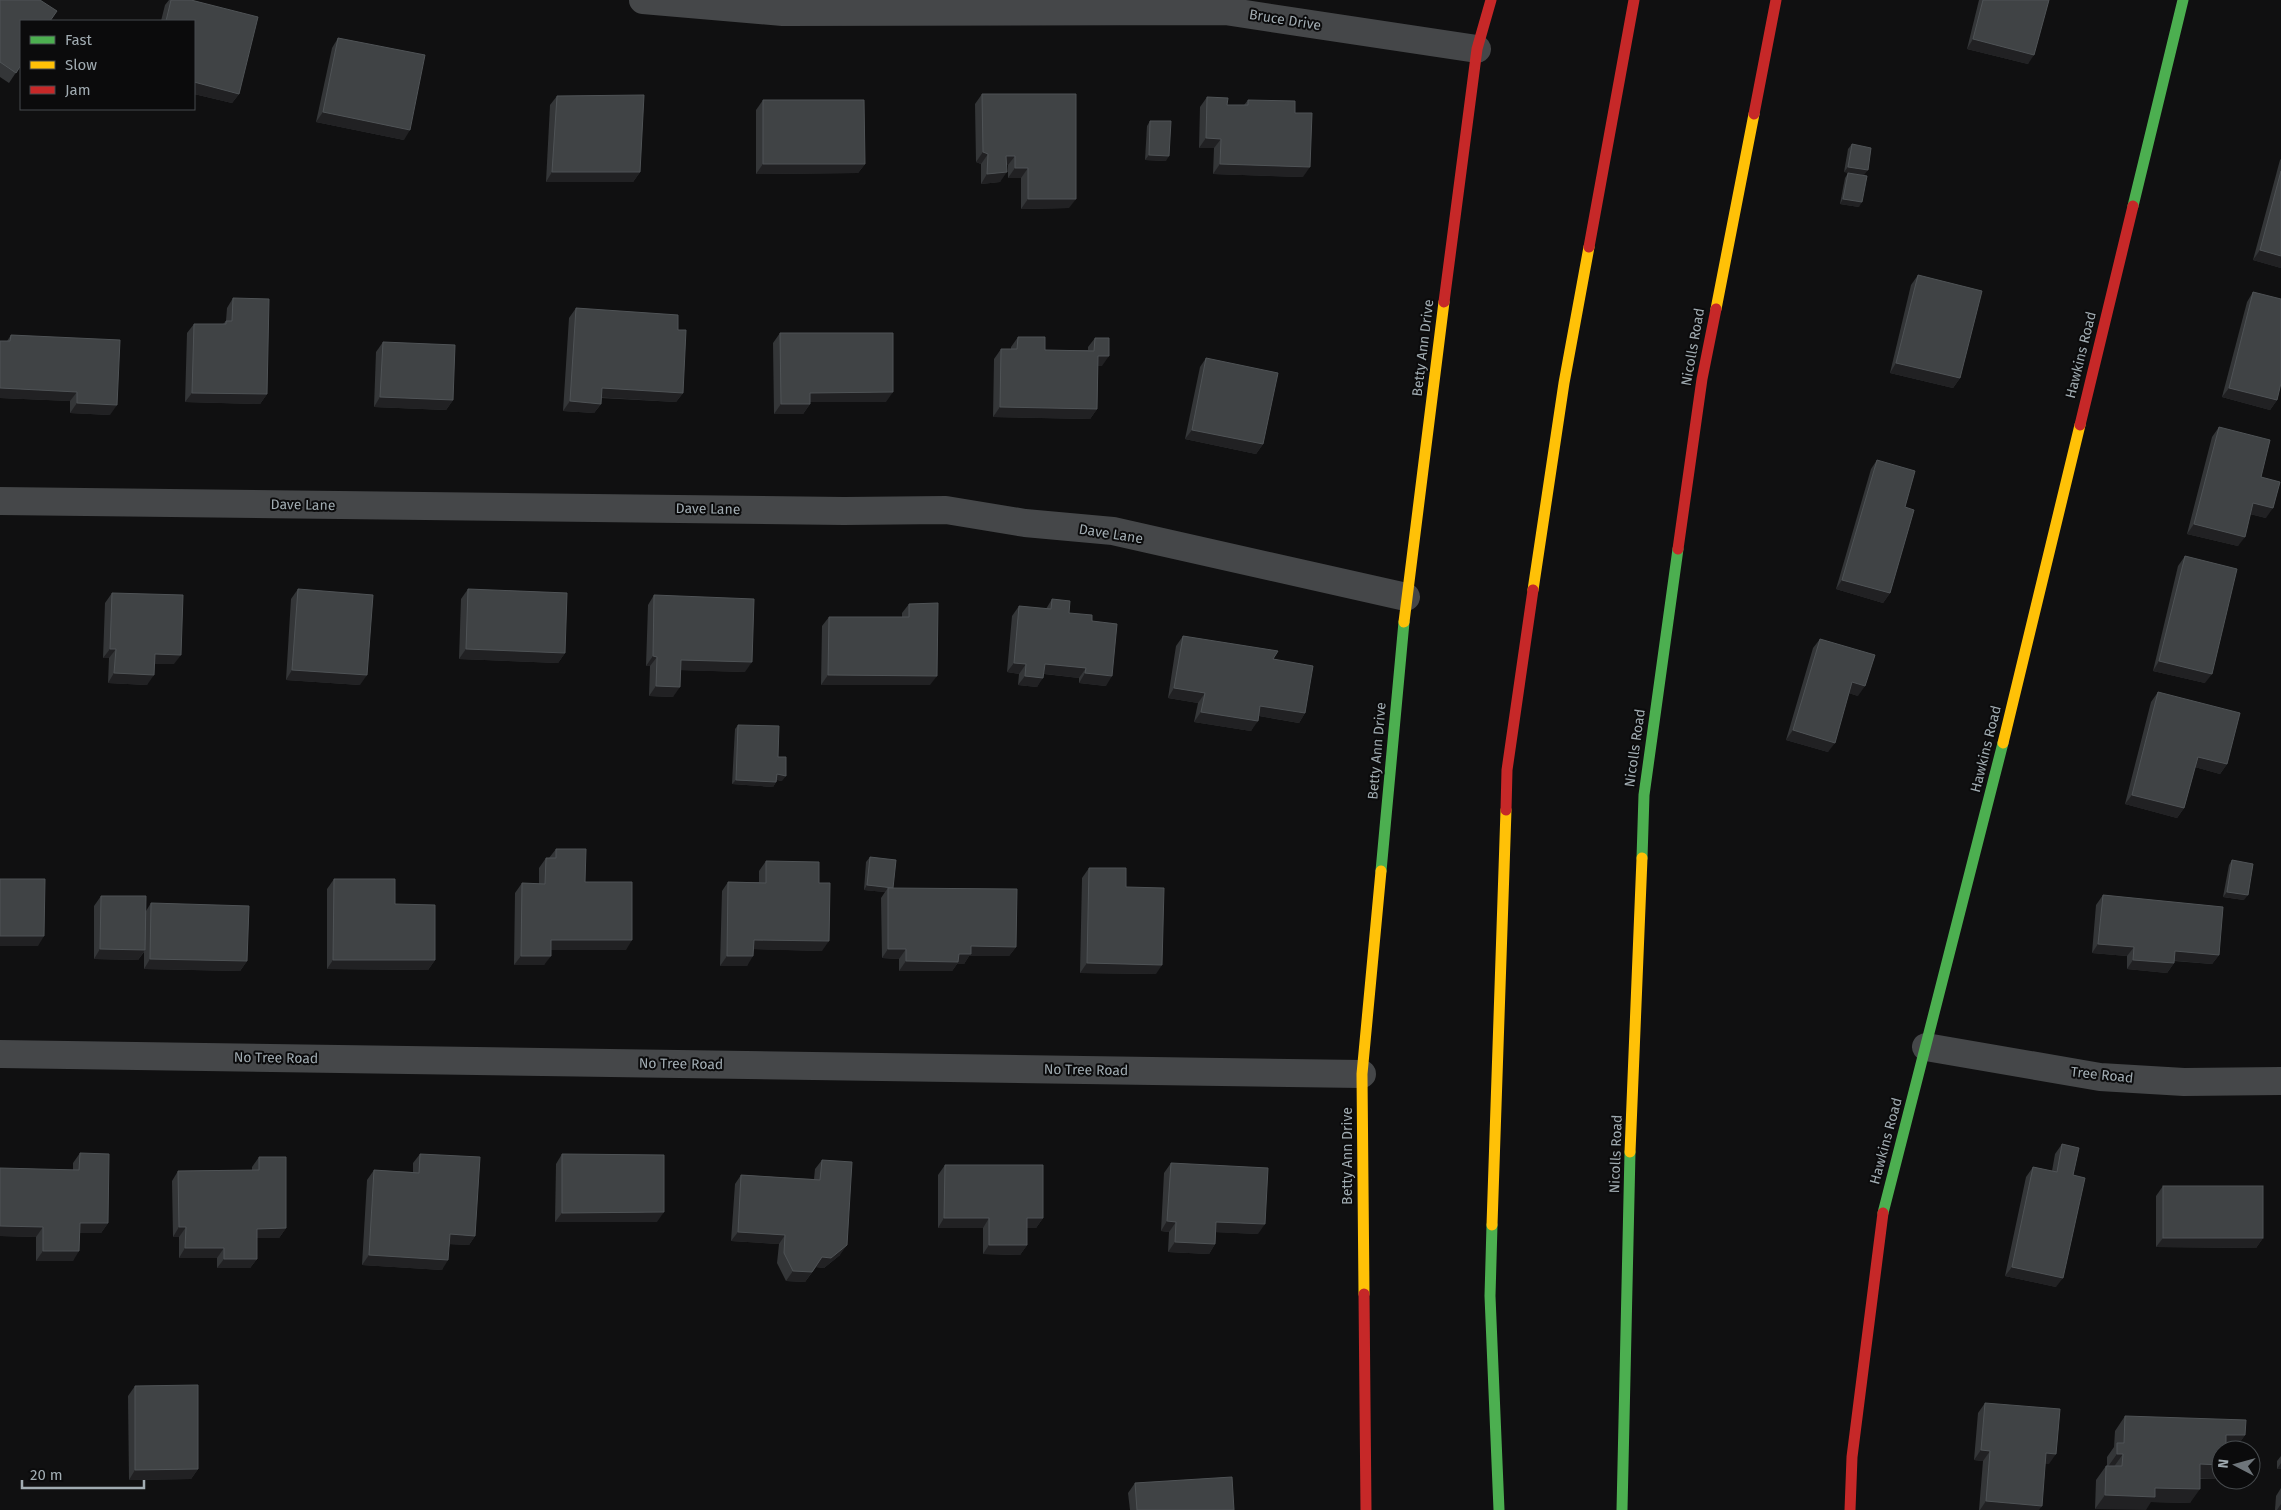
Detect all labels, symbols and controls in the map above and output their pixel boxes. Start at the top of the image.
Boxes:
street label: Bruce Drive [1248,6,1322,34]
legend [20,20,195,110]
text: Fast [65,31,92,49]
text: Slow [65,56,97,74]
text: Jam [65,81,91,99]
street label: Betty Ann Drive [1409,298,1437,398]
street label: Nicolls Road [1678,307,1708,387]
street label: Hawkins Road [2062,310,2100,400]
street label: Dave Lane [270,496,336,514]
street label: Dave Lane [675,500,741,518]
street label: Dave Lane [1078,521,1144,547]
street label: Betty Ann Drive [1364,702,1390,800]
street label: Hawkins Road [1967,704,2005,794]
street label: Nicolls Road [1621,708,1649,788]
street label: No Tree Road [234,1049,318,1067]
street label: No Tree Road [639,1055,723,1073]
street label: No Tree Road [1044,1061,1128,1079]
street label: Tree Road [2070,1063,2134,1087]
street label: Hawkins Road [1866,1096,1906,1186]
street label: Betty Ann Drive [1339,1107,1356,1205]
street label: Nicolls Road [1606,1114,1626,1194]
north arrow [2211,1440,2261,1490]
scale bar [22,1458,145,1490]
text: N [2215,1458,2233,1469]
text: 20 m [30,1466,63,1484]

